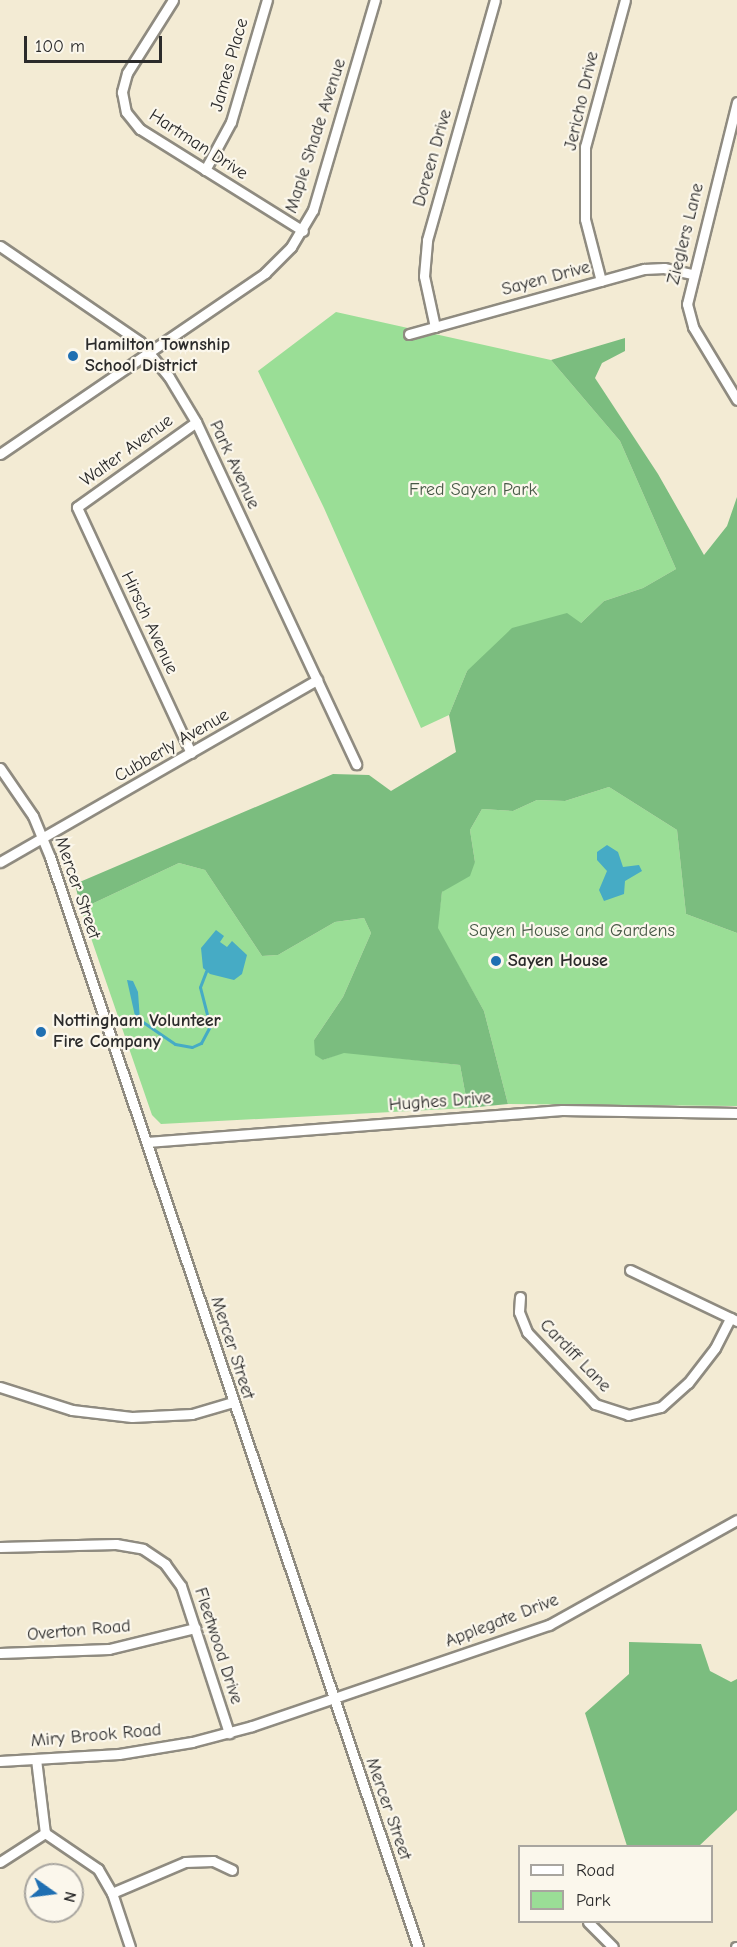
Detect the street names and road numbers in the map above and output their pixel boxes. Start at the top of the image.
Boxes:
street label: James Place [206,16,254,114]
street label: Jericho Drive [560,49,604,153]
street label: Maple Shade Avenue [281,56,351,216]
street label: Hartman Drive [145,105,251,185]
street label: Doreen Drive [409,107,457,209]
street label: Zieglers Lane [663,181,709,287]
street label: Sayen Drive [499,257,593,301]
street label: Walter Avenue [76,410,178,492]
street label: Park Avenue [204,417,264,513]
street label: Hirsch Avenue [116,568,182,678]
street label: Cubberly Avenue [111,705,233,787]
street label: Mercer Street [49,834,105,942]
street label: Hughes Drive [388,1088,492,1116]
street label: Mercer Street [205,1294,259,1402]
street label: Cardiff Lane [535,1315,615,1397]
street label: Fleetwood Drive [189,1585,247,1707]
street label: Applegate Drive [442,1589,562,1653]
street label: Overton Road [26,1616,132,1646]
street label: Miry Brook Road [30,1720,162,1752]
street label: Mercer Street [360,1755,416,1863]

